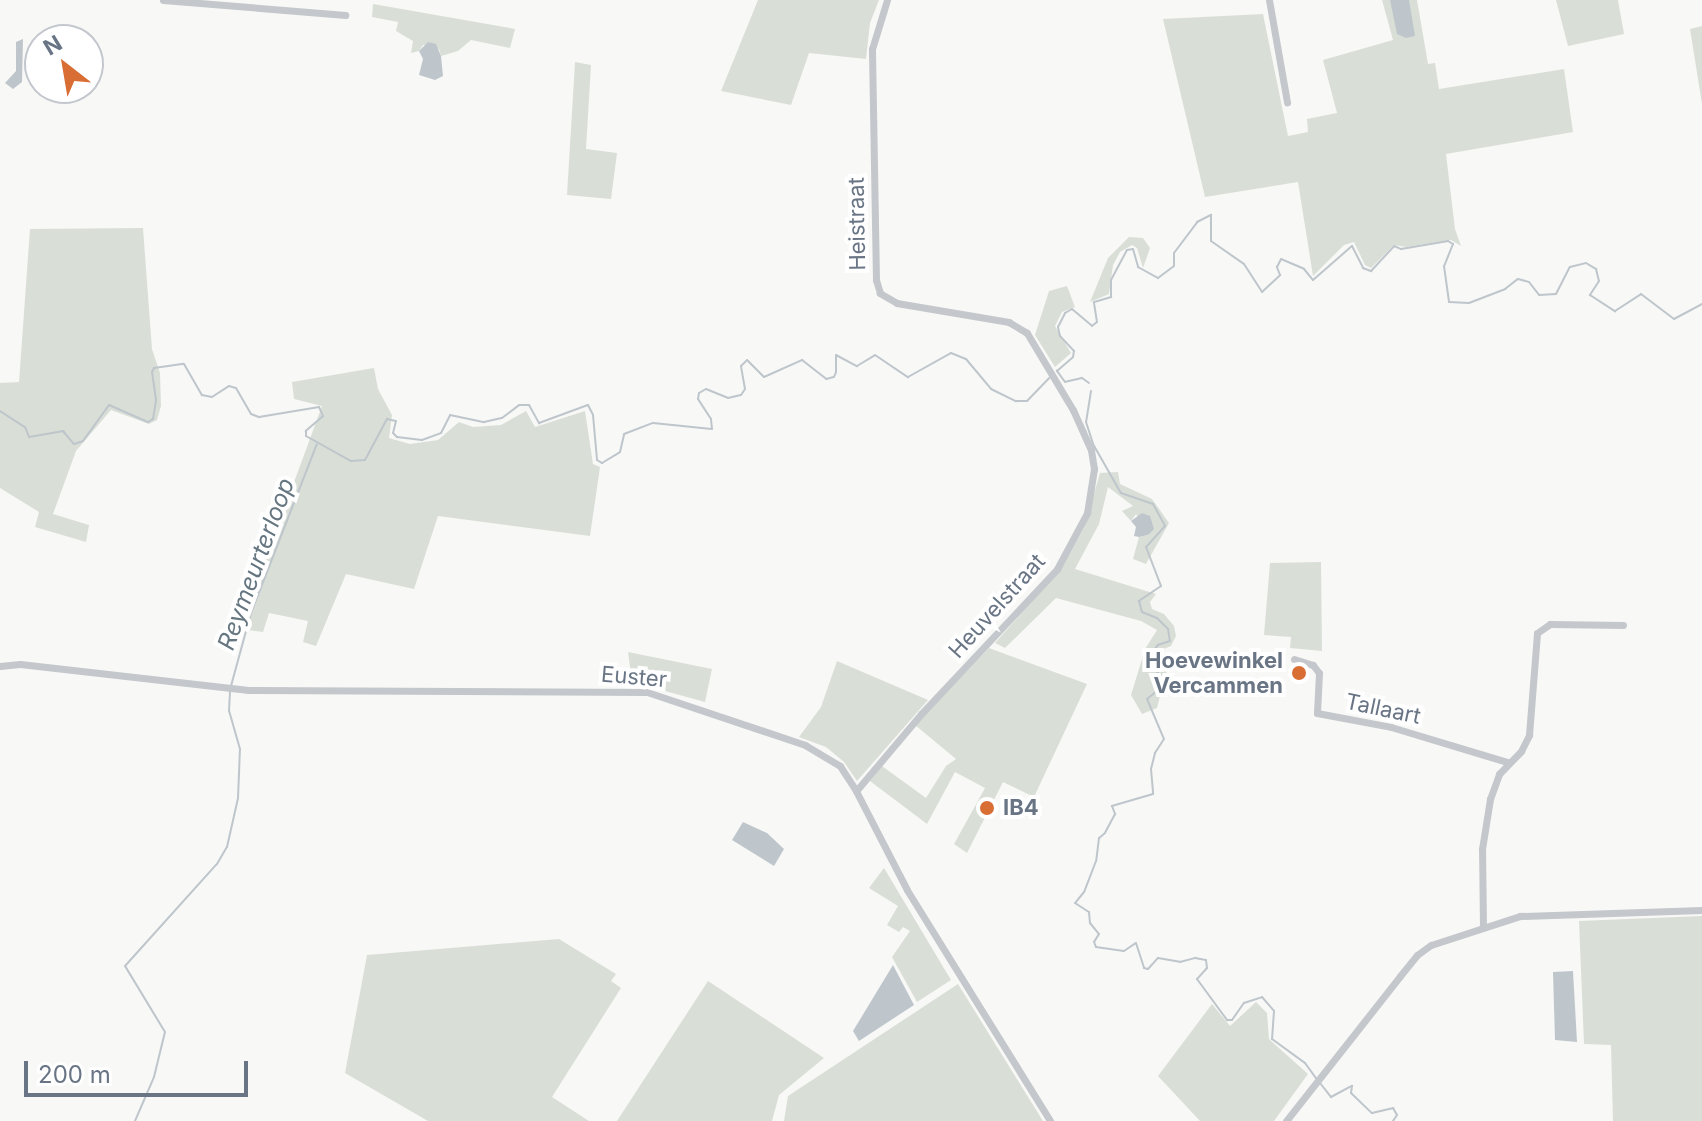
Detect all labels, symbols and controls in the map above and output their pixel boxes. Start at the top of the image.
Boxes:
north arrow [24,24,104,104]
text: N [39,30,67,61]
street label: Heistraat [843,177,871,271]
water label: Reymeurterloop [212,474,300,654]
street label: Heuvelstraat [943,548,1051,664]
place label: Hoevewinkel Vercammen [1145,647,1283,698]
street label: Euster [600,661,668,693]
marker: Hoevewinkel Vercammen [1290,664,1308,682]
street label: Tallaart [1343,688,1423,730]
place label: IB4 [1003,795,1039,821]
marker: IB4 [978,799,996,817]
scale bar [28,1045,252,1095]
text: 200 m [38,1060,111,1089]

